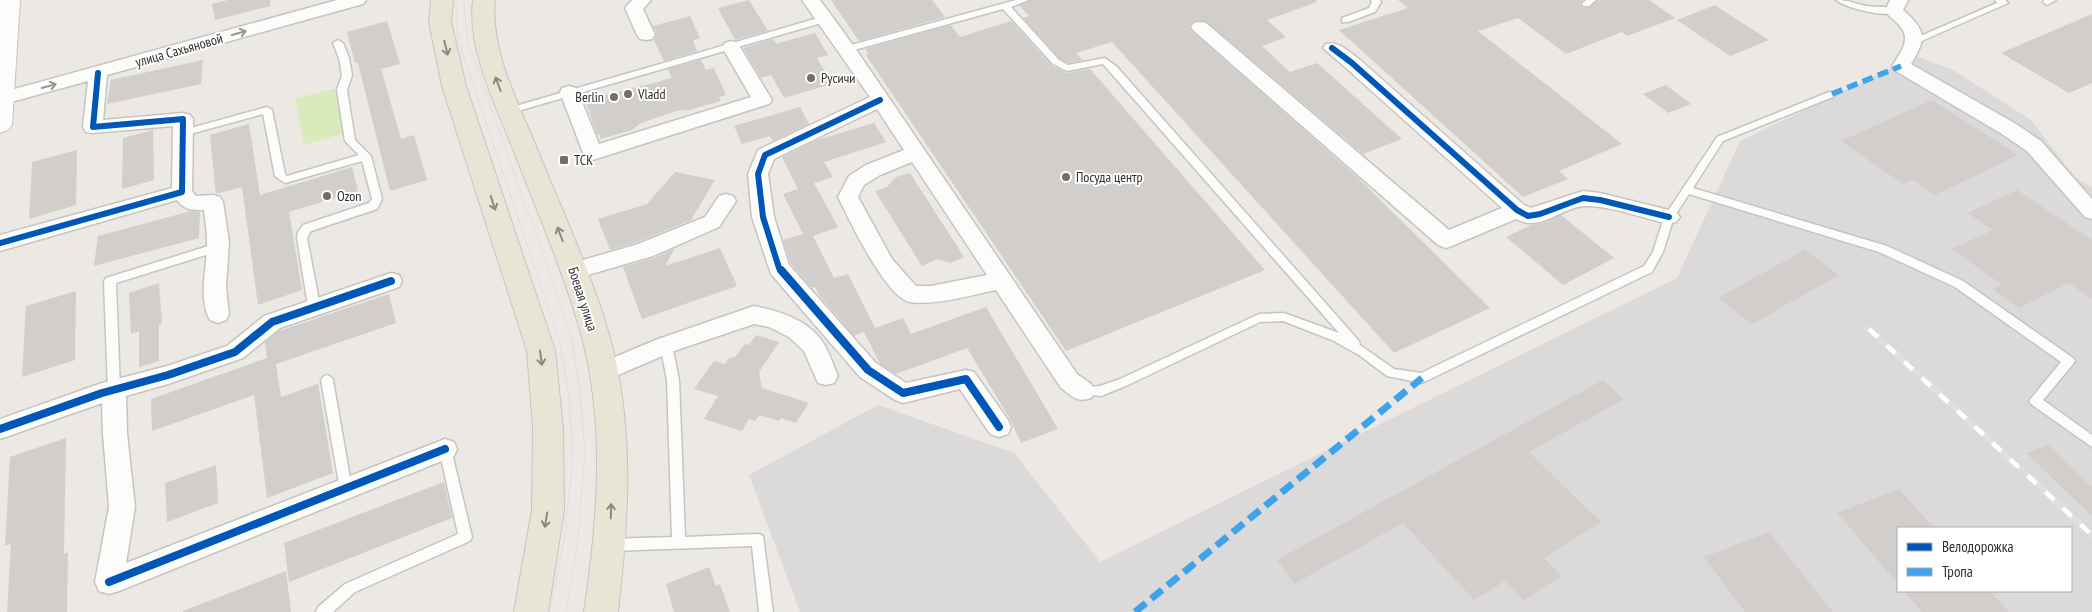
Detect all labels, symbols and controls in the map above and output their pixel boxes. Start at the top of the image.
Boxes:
one-way arrow [231,28,247,37]
street label: улица Сахьяновой [133,29,225,71]
one-way arrow [442,40,451,56]
place label: Русичи [821,69,855,87]
marker: Русичи [805,72,817,84]
one-way arrow [493,77,502,92]
one-way arrow [41,81,57,90]
place label: Vladd [637,85,665,103]
place label: Berlin [575,88,604,106]
marker: Vladd [622,88,634,100]
marker: Berlin [608,91,620,103]
place label: ТСК [574,151,593,169]
marker: ТСК [558,154,570,166]
place label: Посуда центр [1076,168,1143,186]
marker: Посуда центр [1060,171,1072,183]
place label: Ozon [337,187,362,205]
marker: Ozon [321,190,333,202]
one-way arrow [488,195,498,211]
one-way arrow [554,227,564,242]
street label: Боевая улица [564,265,602,333]
one-way arrow [536,350,546,366]
one-way arrow [606,504,616,520]
one-way arrow [541,512,551,528]
legend [1897,527,2072,592]
text: Велодорожка [1942,537,2013,556]
text: Тропа [1942,562,1973,581]

